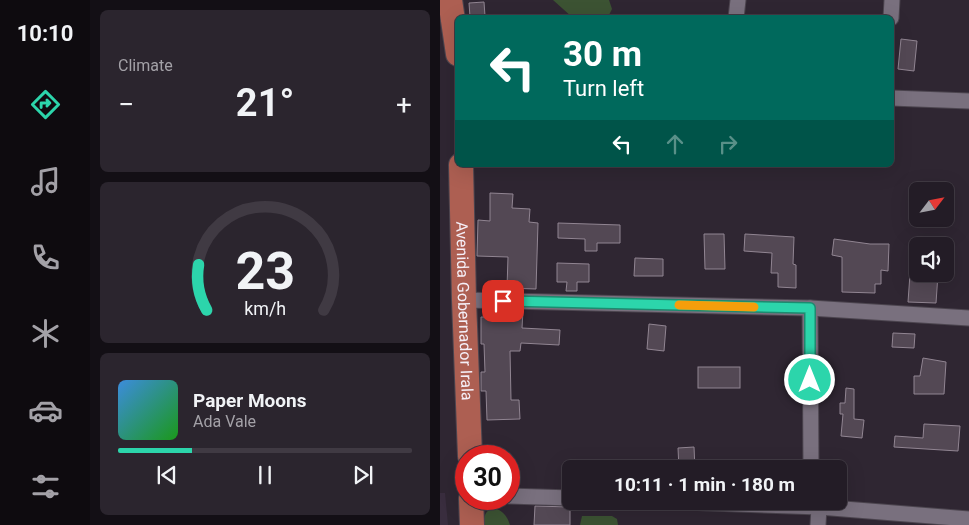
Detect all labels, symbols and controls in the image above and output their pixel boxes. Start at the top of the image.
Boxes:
text: 10:10 [17,21,73,46]
text: 30 m [563,34,642,75]
icon: left [480,35,545,100]
text: Climate [118,56,173,75]
text: Turn left [563,76,644,101]
text: 21° [236,81,294,125]
icon: directions [28,87,63,122]
text: − [118,88,134,121]
text: + [396,88,412,121]
icon: left [608,130,636,158]
icon: ahead [661,130,689,158]
icon: right [714,130,742,158]
icon: music [28,164,63,199]
north arrow [909,182,954,228]
map controls [909,182,954,282]
street label: Avenida Gobernador Irala [452,221,477,401]
button: sound [909,237,954,282]
icon: phone [28,240,63,275]
text: 23 [235,241,295,302]
pin [482,280,524,322]
icon: arrive [489,287,517,315]
text: km/h [244,298,286,319]
icon: climate [28,316,63,351]
position arrow [783,353,835,405]
text: Paper Moons [193,389,306,412]
icon: car [28,393,63,428]
text: Ada Vale [193,412,256,431]
speed limit sign: 30 [455,445,520,510]
icon: previous [153,461,181,489]
icon: pause [251,461,279,489]
icon: next [349,461,377,489]
icon: filters [28,469,63,504]
text: 10:11 · 1 min · 180 m [614,473,795,496]

